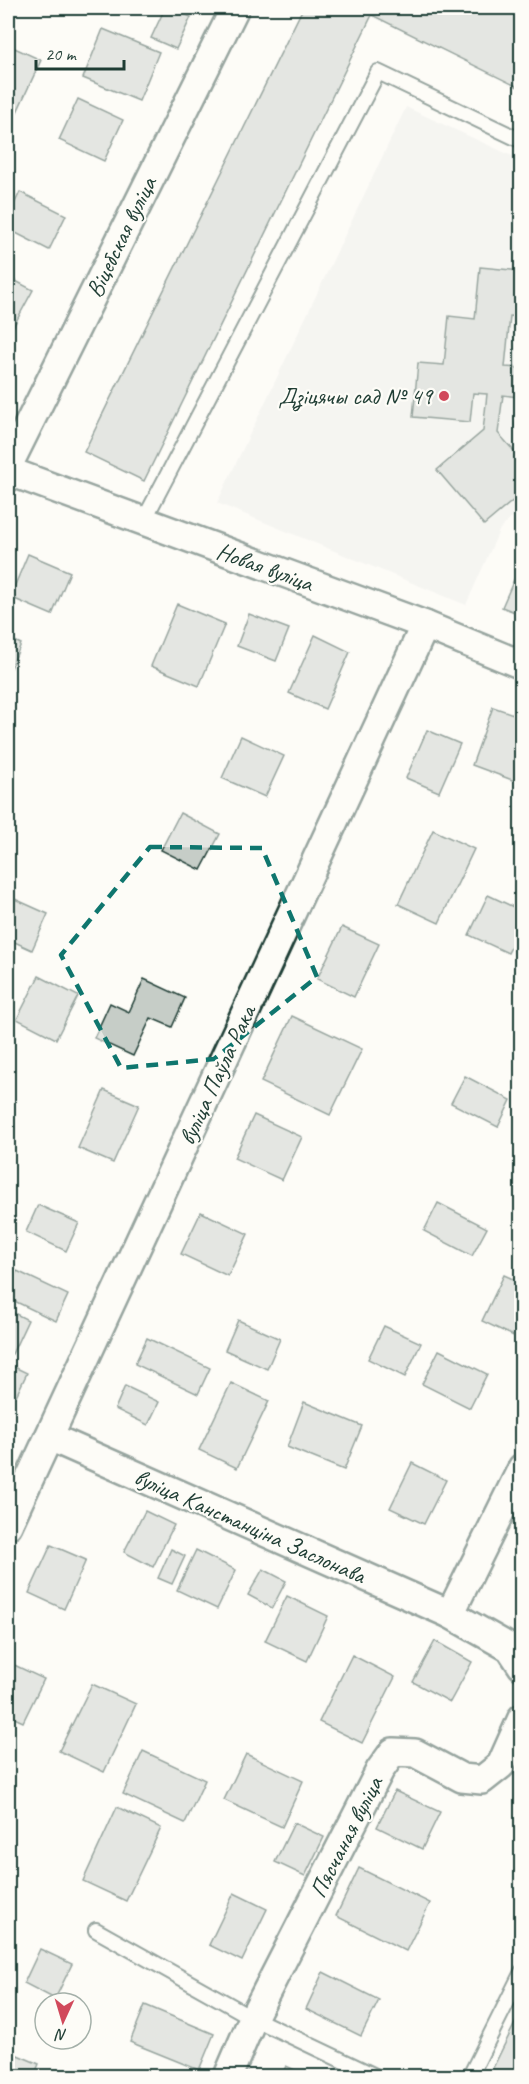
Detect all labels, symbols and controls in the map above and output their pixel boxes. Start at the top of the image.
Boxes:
scale bar [36,33,124,71]
text: 20 m [45,43,78,65]
street label: Віцебская вуліца [79,171,164,302]
place label: Дзіцячы сад № 49 [278,381,434,412]
marker: Дзіцячы сад № 49 [437,389,451,403]
street label: Новая вуліца [213,536,319,599]
street label: вуліца Паўла Рака [172,999,263,1149]
street label: вуліца Канстанціна Заслонава [130,1462,371,1591]
street label: Пясчаная вуліца [303,1770,390,1903]
north arrow [33,1991,93,2051]
text: N [53,2024,68,2045]

